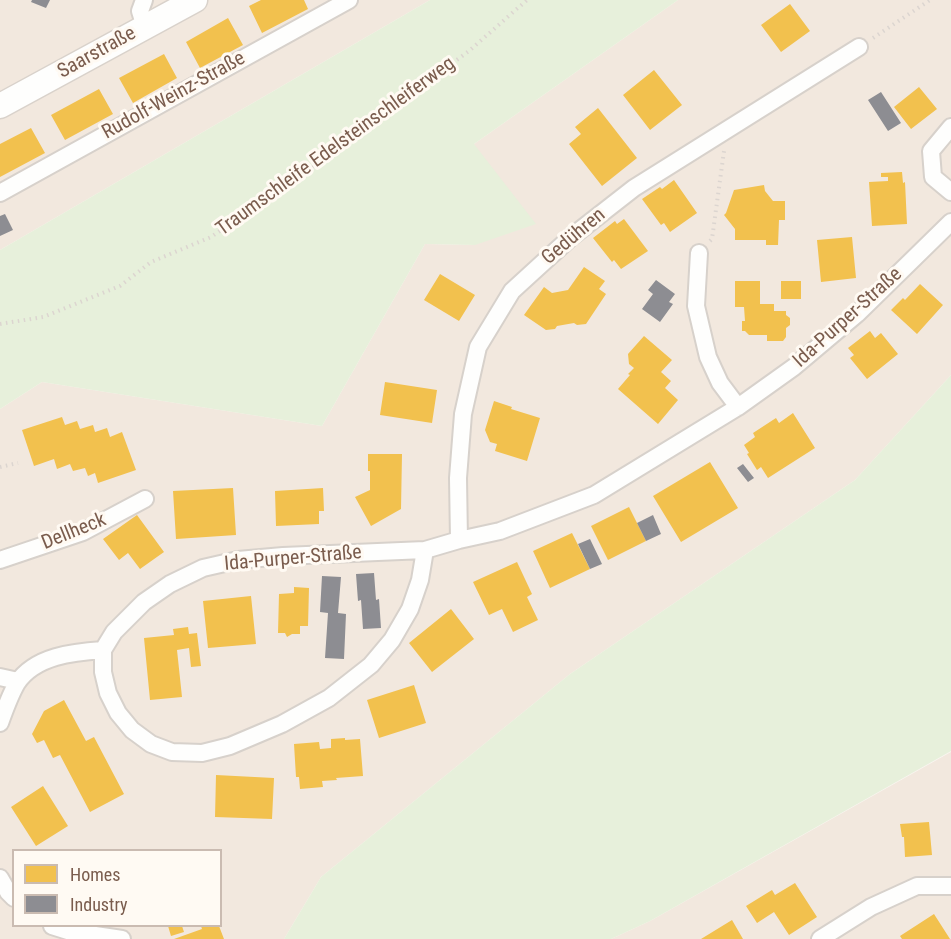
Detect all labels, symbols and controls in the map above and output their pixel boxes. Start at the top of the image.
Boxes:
street label: Saarstraße [54,22,140,84]
street label: Rudolf-Weinz-Straße [98,47,250,145]
street label: Traumschleife Edelsteinschleiferweg [212,52,460,242]
street label: Gedühren [537,204,611,270]
street label: Ida-Purper-Straße [789,263,907,373]
street label: Dellheck [38,508,110,556]
street label: Ida-Purper-Straße [223,541,363,577]
legend [12,849,222,927]
text: Homes [70,864,120,885]
text: Industry [70,894,128,915]

